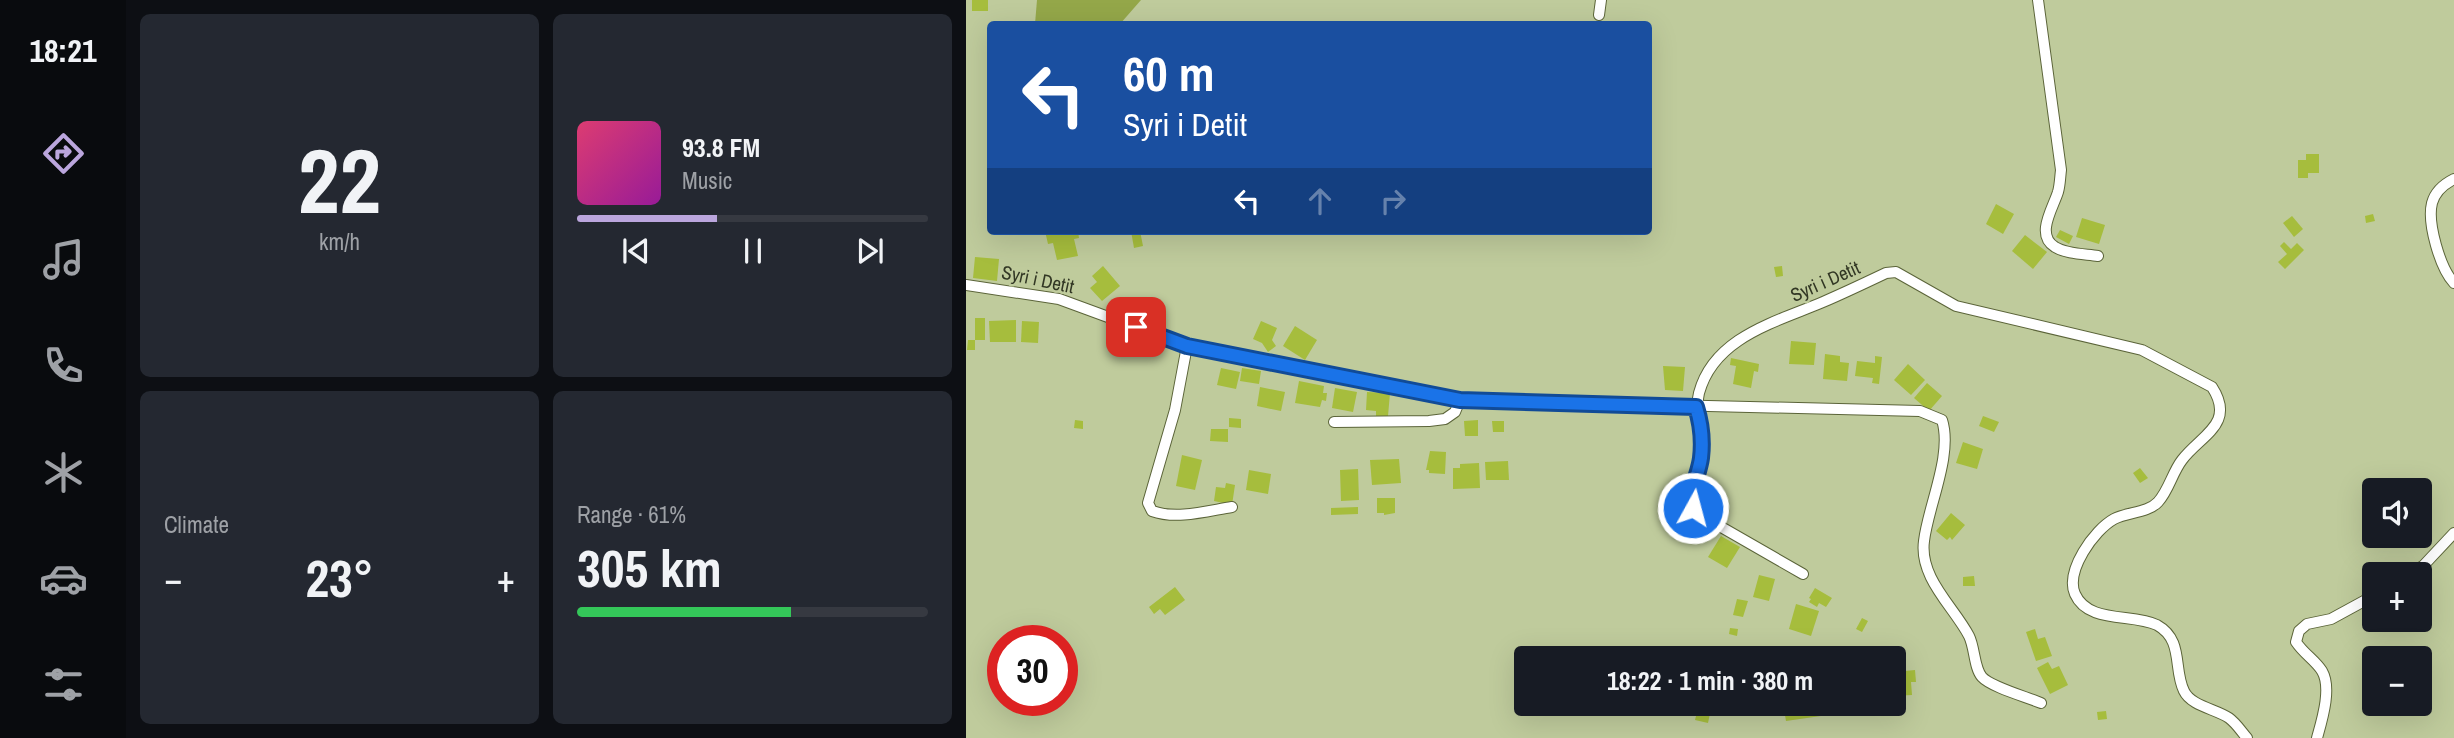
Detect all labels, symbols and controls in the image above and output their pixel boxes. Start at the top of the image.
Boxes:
text: 18:21 [29,29,97,72]
text: 60 m [1123,40,1215,106]
icon: left [1008,49,1099,140]
text: Syri i Detit [1123,103,1247,146]
text: 22 [298,119,381,241]
icon: directions [39,129,88,178]
text: 93.8 FM [682,130,760,165]
text: Music [682,165,732,196]
icon: left [1228,182,1266,220]
icon: ahead [1301,182,1339,220]
icon: right [1374,182,1412,220]
text: km/h [319,226,360,257]
icon: previous [617,232,655,270]
icon: pause [734,232,772,270]
icon: next [851,232,889,270]
icon: music [39,235,88,284]
street label: Syri i Detit [1786,254,1865,308]
street label: Syri i Detit [999,259,1077,300]
pin [1106,297,1166,357]
icon: arrive [1117,308,1155,346]
icon: phone [39,341,88,390]
icon: climate [39,448,88,497]
position arrow [1656,471,1730,545]
map controls [2362,478,2432,716]
button: sound [2362,478,2432,548]
text: Range · 61% [577,499,686,530]
text: Climate [164,509,229,540]
text: 305 km [577,533,722,603]
text: 23° [305,543,374,613]
text: − [164,553,182,604]
text: + [497,553,515,604]
icon: car [39,554,88,603]
button: + [2362,562,2432,632]
speed limit sign: 30 [987,625,1078,716]
button: − [2362,646,2432,716]
icon: filters [39,660,88,709]
text: 18:22 · 1 min · 380 m [1607,663,1813,698]

